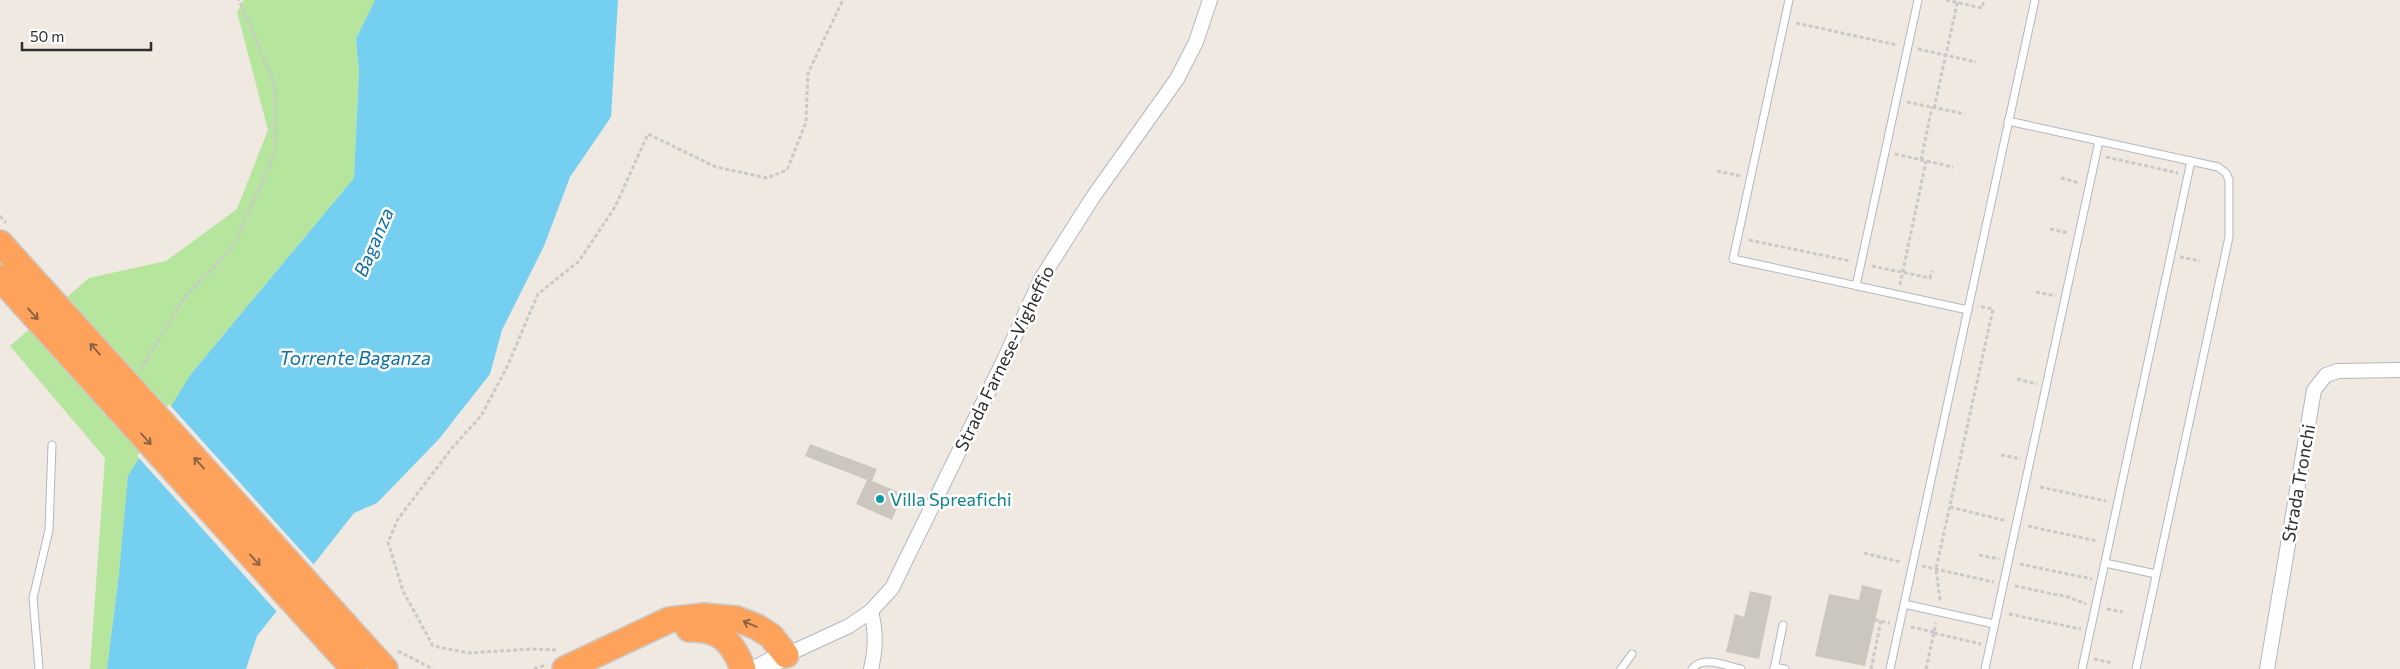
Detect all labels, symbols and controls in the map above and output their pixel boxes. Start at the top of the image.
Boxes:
scale bar [22,20,151,52]
text: 50 m [30,27,64,45]
water label: Baganza [348,204,398,280]
street label: Strada Farnese-Vigheffio [949,262,1059,454]
one-way arrow [27,307,39,320]
one-way arrow [90,343,101,356]
water label: Torrente Baganza [279,346,431,369]
street label: Strada Tronchi [2277,422,2319,544]
one-way arrow [140,433,152,446]
one-way arrow [193,457,205,470]
place label: Villa Spreafichi [890,488,1012,510]
marker: Villa Spreafichi [874,493,886,505]
one-way arrow [249,554,261,567]
one-way arrow [743,618,758,628]

